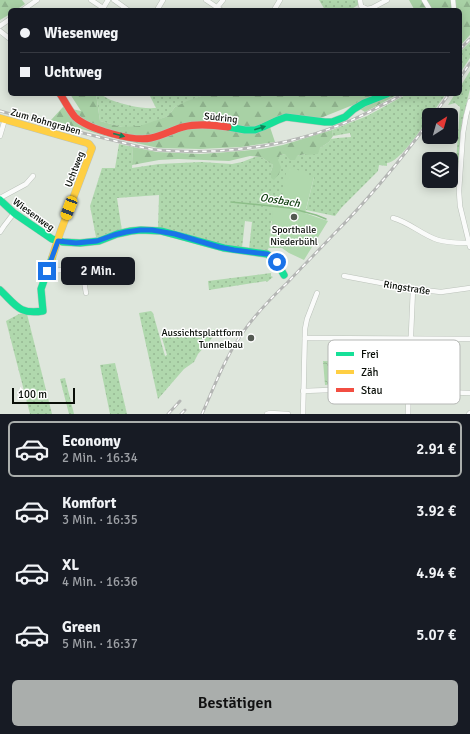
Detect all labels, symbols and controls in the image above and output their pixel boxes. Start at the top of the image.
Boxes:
text: Wiesenweg [44,24,118,42]
text: Uchtweg [44,63,102,81]
street label: Zum Rohngraben [9,106,82,138]
north arrow [422,108,458,144]
map controls [422,108,458,188]
street label: Südring [204,110,238,126]
one-way arrow [254,125,266,131]
one-way arrow [113,132,125,138]
street label: Uchtweg [63,150,87,189]
button: layers [422,152,458,188]
water label: Oosbach [259,191,302,210]
car [59,195,79,221]
street label: Wiesenweg [10,196,56,234]
marker: Sporthalle Niederbühl [289,212,299,222]
place label: Sporthalle Niederbühl [270,224,318,248]
route start [268,253,286,271]
callout: 2 Min. [61,257,135,285]
route end [38,262,56,280]
text: 2 Min. [81,263,115,279]
street label: Ringstraße [383,278,431,298]
place label: Aussichtsplattform Tunnelbau [161,327,243,351]
marker: Aussichtsplattform Tunnelbau [246,333,256,343]
legend [328,340,460,404]
text: Frei [361,348,379,361]
text: Zäh [361,366,379,379]
text: Stau [361,384,383,397]
scale bar [12,386,75,405]
text: 100 m [18,388,47,401]
icon: car [14,431,50,467]
text: Economy [62,432,121,450]
text: 2.91 € [416,440,456,458]
text: 2 Min. · 16:34 [62,450,138,466]
icon: car [14,493,50,529]
text: Komfort [62,494,116,512]
text: 3.92 € [416,502,456,520]
text: 3 Min. · 16:35 [62,512,138,528]
icon: car [14,555,50,591]
text: XL [62,556,79,574]
text: 4.94 € [416,564,456,582]
text: 4 Min. · 16:36 [62,574,138,590]
icon: car [14,617,50,653]
text: Green [62,618,101,636]
text: 5.07 € [416,626,456,644]
text: 5 Min. · 16:37 [62,636,138,652]
button: Bestätigen [12,680,458,726]

